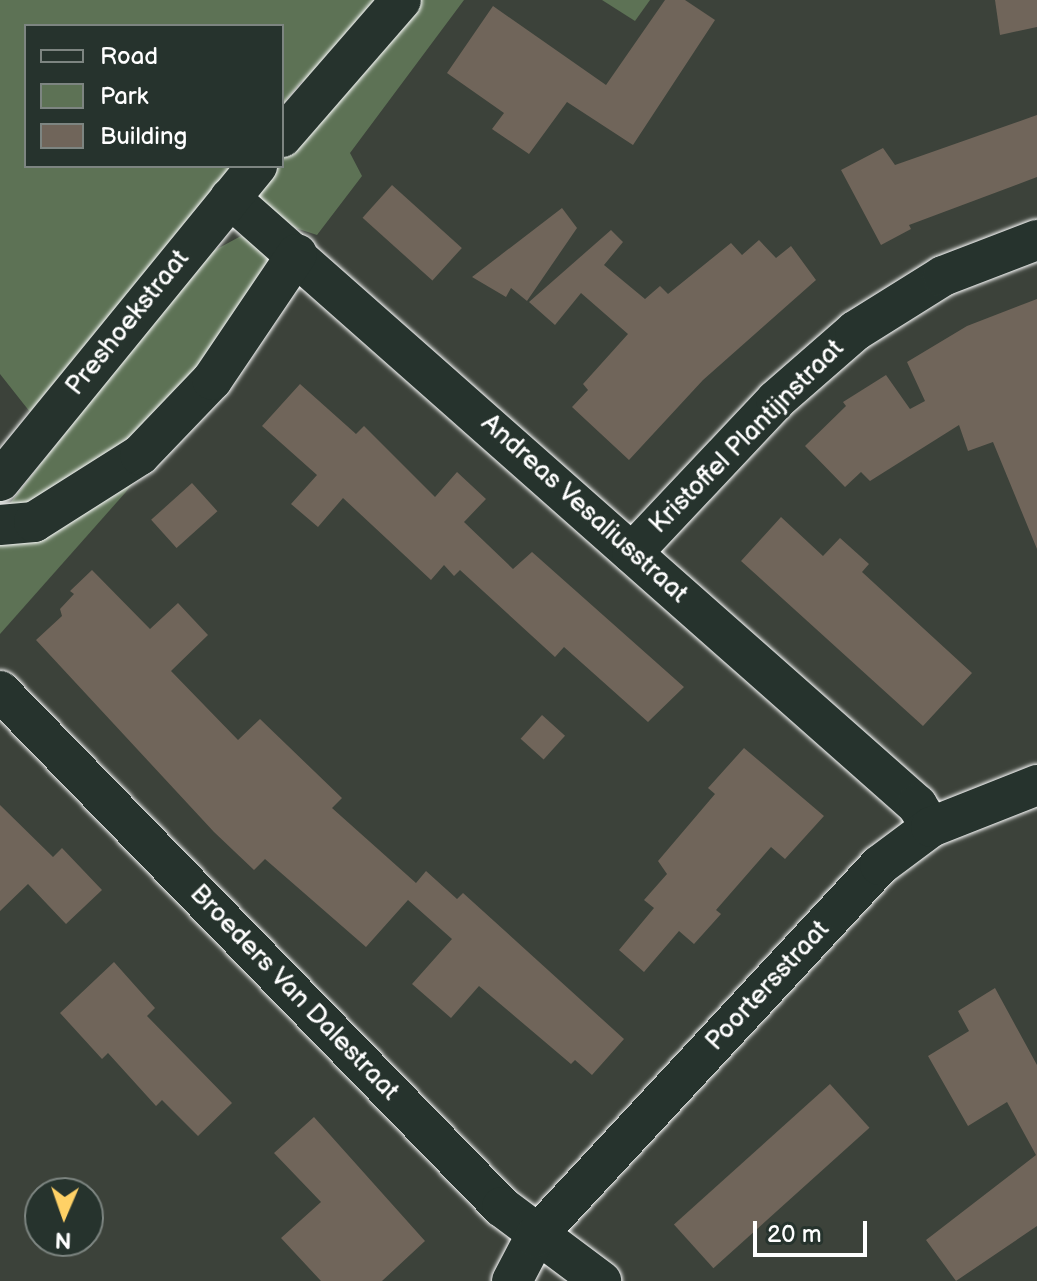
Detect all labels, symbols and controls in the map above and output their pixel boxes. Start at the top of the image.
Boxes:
legend [24,24,284,168]
text: Road [100,42,158,71]
text: Park [100,82,148,111]
text: Building [100,122,187,151]
street label: Preshoekstraat [60,244,196,402]
street label: Kristoffel Plantijnstraat [643,333,851,541]
street label: Andreas Vesaliusstraat [474,408,694,610]
street label: Broeders Van Dalestraat [183,878,405,1108]
street label: Poortersstraat [700,914,836,1058]
north arrow [24,1177,104,1257]
scale bar [757,1205,871,1255]
text: 20 m [767,1220,822,1249]
text: N [54,1226,72,1253]

